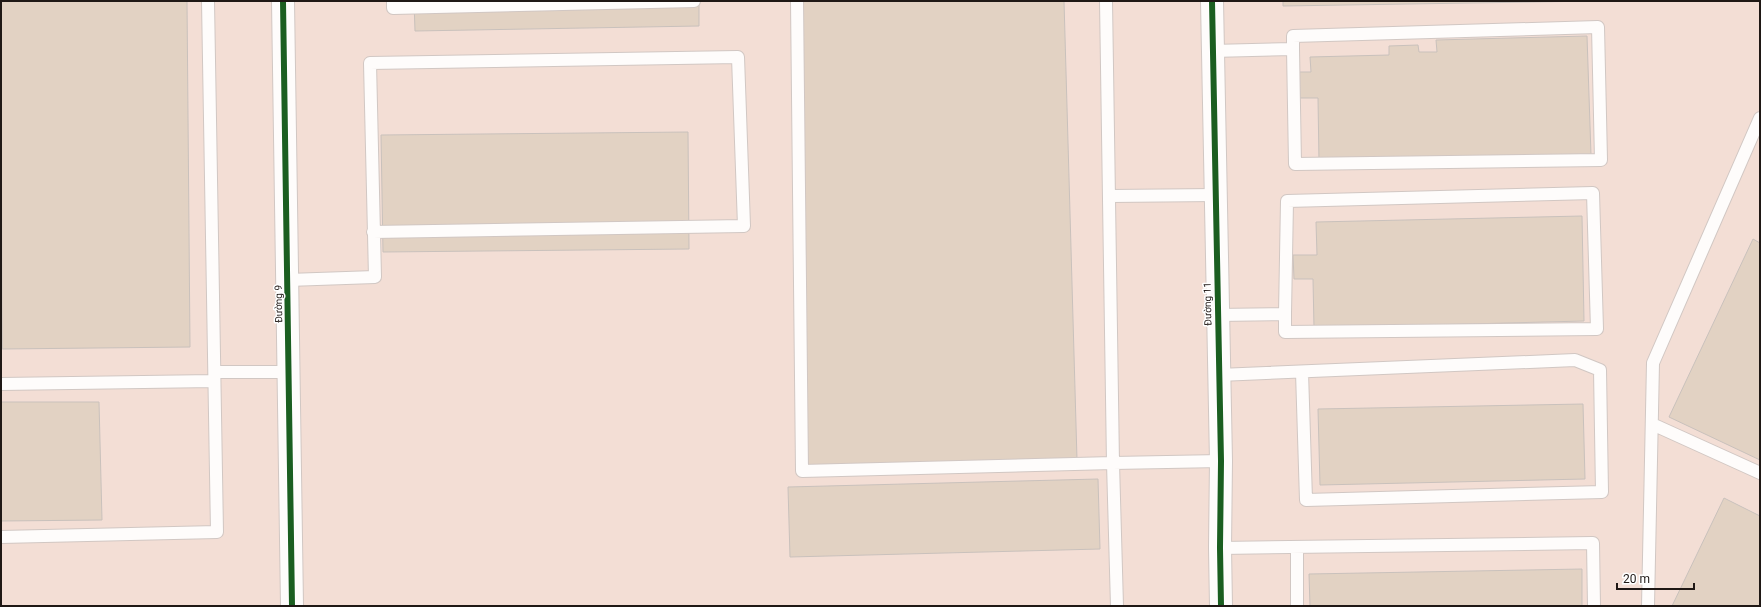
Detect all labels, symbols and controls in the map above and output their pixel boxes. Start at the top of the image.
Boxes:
street label: Đường 11 [1202,282,1213,326]
street label: Đường 9 [273,285,284,323]
scale bar [1617,565,1694,591]
text: 20 m [1623,572,1650,586]

